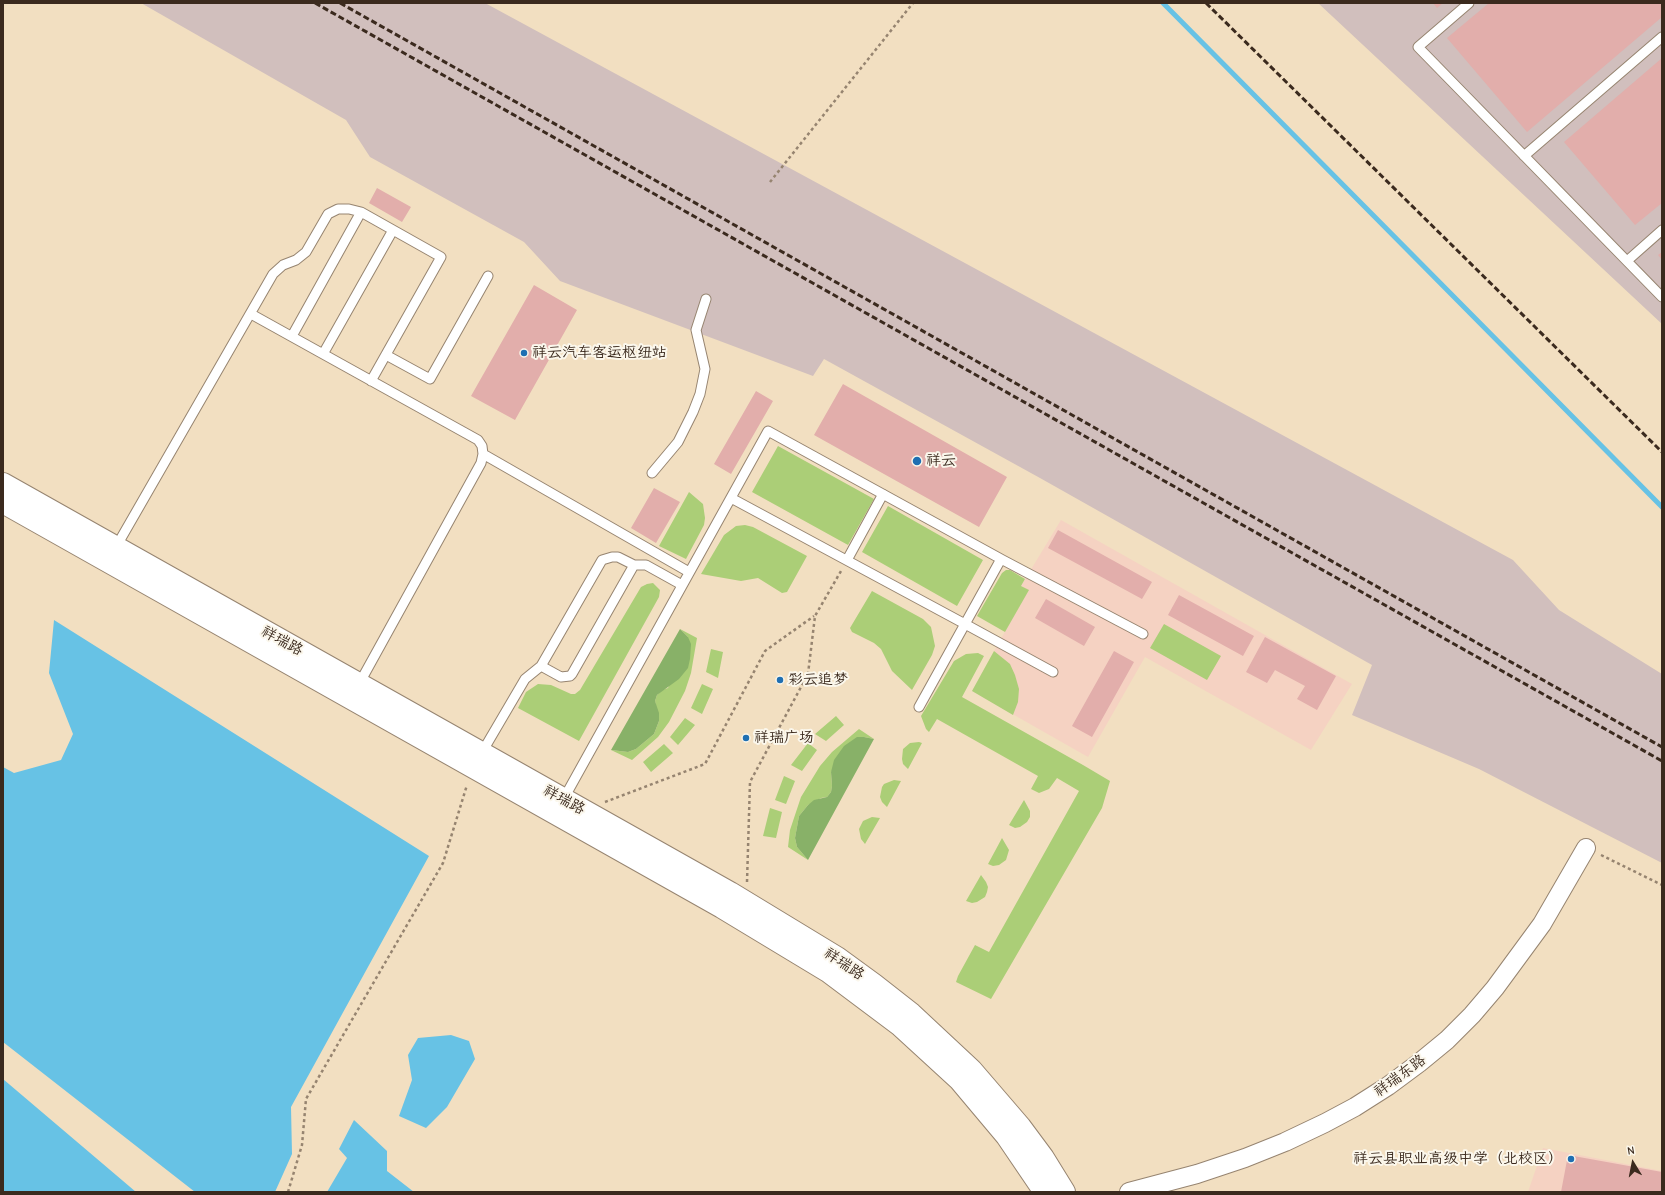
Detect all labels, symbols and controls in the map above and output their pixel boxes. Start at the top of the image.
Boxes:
place label: 祥云汽车客运枢纽站 [532,344,667,362]
marker: 祥云汽车客运枢纽站 [519,348,529,358]
place label: 祥云 [926,452,956,470]
marker: 祥云 [911,455,923,467]
street label: 祥瑞路 [258,622,306,660]
place label: 彩云追梦 [788,671,848,689]
marker: 彩云追梦 [775,675,785,685]
place label: 祥瑞广场 [754,729,814,747]
marker: 祥瑞广场 [741,733,751,743]
street label: 祥瑞路 [540,781,588,819]
street label: 祥瑞路 [820,944,868,984]
street label: 祥瑞东路 [1370,1051,1430,1101]
north arrow [1613,1143,1653,1183]
text: N [1626,1144,1635,1158]
place label: 祥云县职业高级中学（北校区） [1353,1150,1563,1168]
marker: 祥云县职业高级中学（北校区） [1566,1154,1576,1164]

